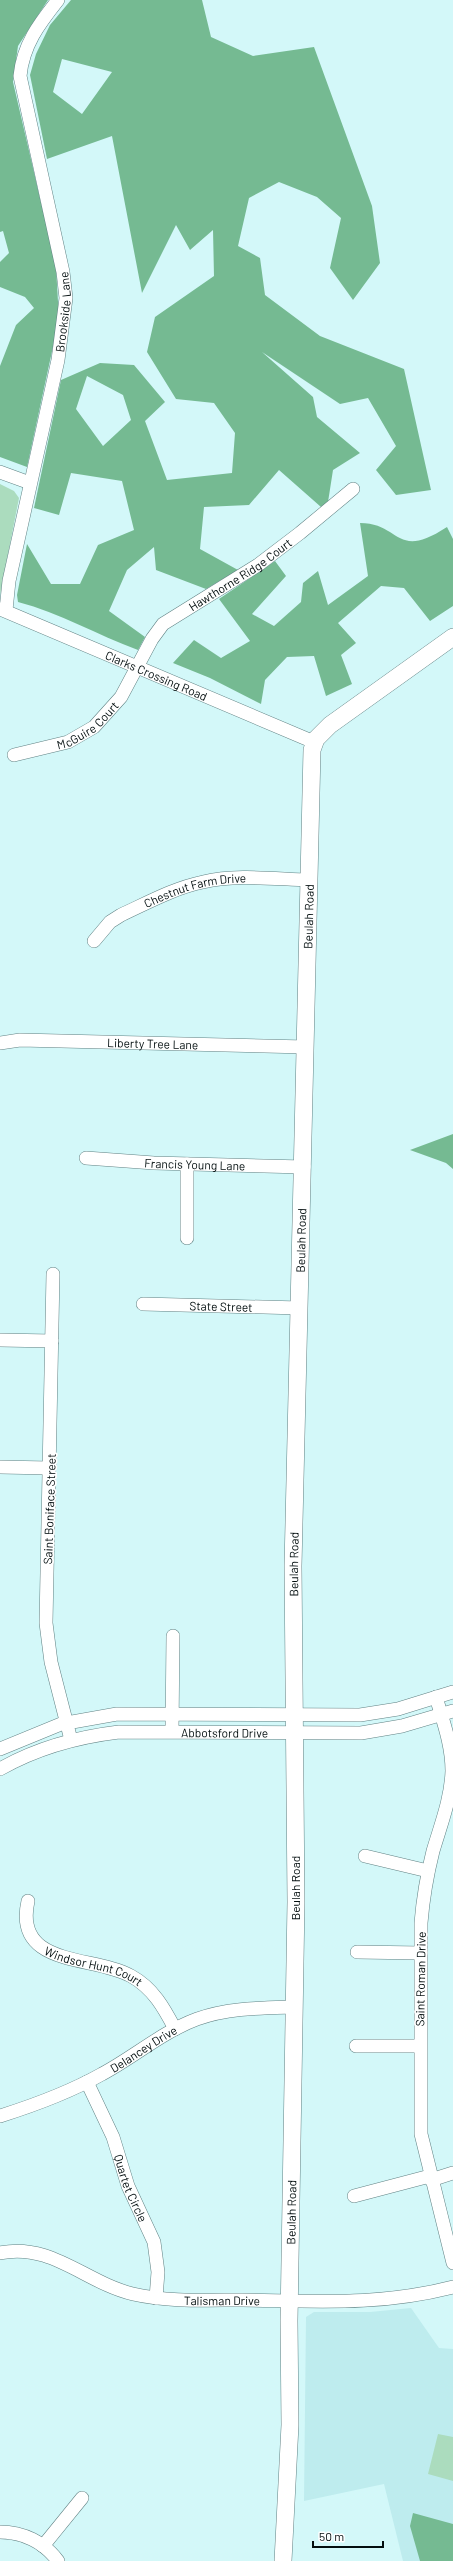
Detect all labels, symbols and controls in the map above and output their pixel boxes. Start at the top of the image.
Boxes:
street label: Brookside Lane [52,271,73,353]
street label: Hawthorne Ridge Court [186,535,294,613]
street label: Clarks Crossing Road [104,648,210,703]
street label: McGuire Court [55,698,121,752]
street label: Chestnut Farm Drive [141,871,246,910]
street label: Beulah Road [300,884,316,949]
street label: Liberty Tree Lane [107,1035,198,1051]
street label: Francis Young Lane [144,1155,246,1172]
street label: Beulah Road [293,1208,308,1273]
street label: State Street [189,1298,253,1314]
street label: Saint Boniface Street [40,1453,58,1565]
street label: Beulah Road [286,1532,301,1597]
street label: Abbotsford Drive [181,1725,268,1740]
street label: Beulah Road [288,1856,302,1920]
street label: Saint Roman Drive [412,1931,428,2027]
street label: Windsor Hunt Court [42,1943,146,1989]
street label: Delancey Drive [107,2022,179,2075]
street label: Quartet Circle [112,2153,151,2224]
street label: Beulah Road [283,2180,298,2245]
street label: Talisman Drive [184,2293,260,2307]
scale bar [313,2523,383,2549]
text: 50 m [319,2529,344,2543]

